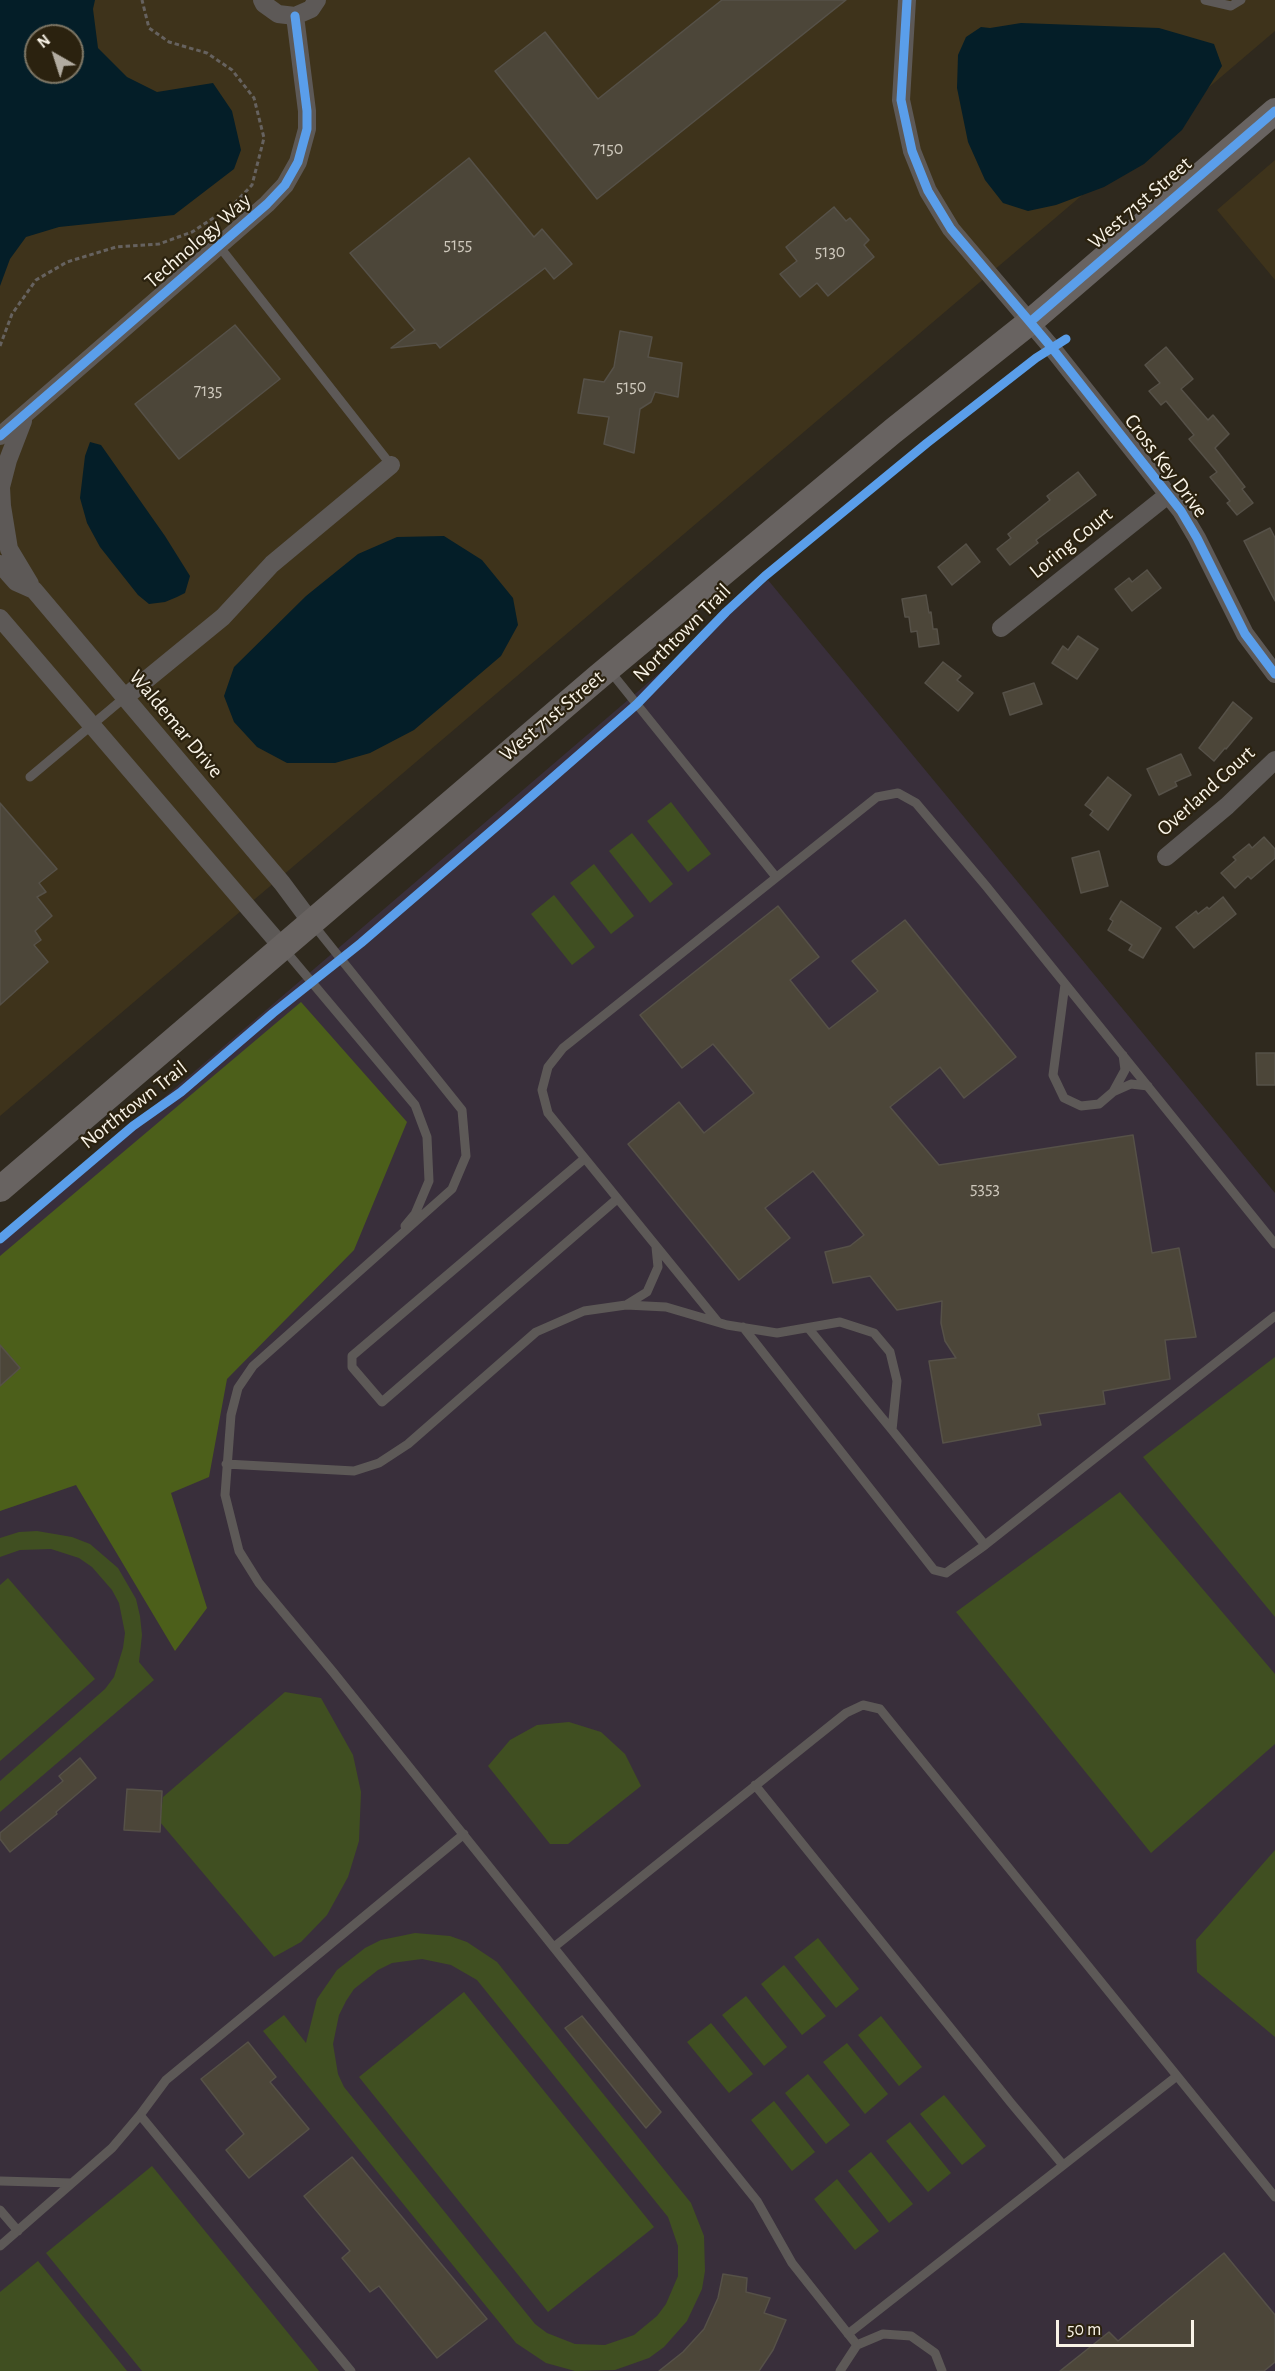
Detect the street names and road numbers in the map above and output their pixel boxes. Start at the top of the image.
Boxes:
street label: West 71st Street [1083,151,1197,255]
street label: Technology Way [140,188,256,294]
street label: Cross Key Drive [1119,409,1213,523]
street label: Loring Court [1024,502,1118,584]
street label: Northtown Trail [628,579,736,687]
street label: Waldemar Drive [124,665,228,783]
street label: West 71st Street [495,665,609,767]
street label: Overland Court [1152,740,1260,842]
street label: Northtown Trail [75,1055,193,1155]

